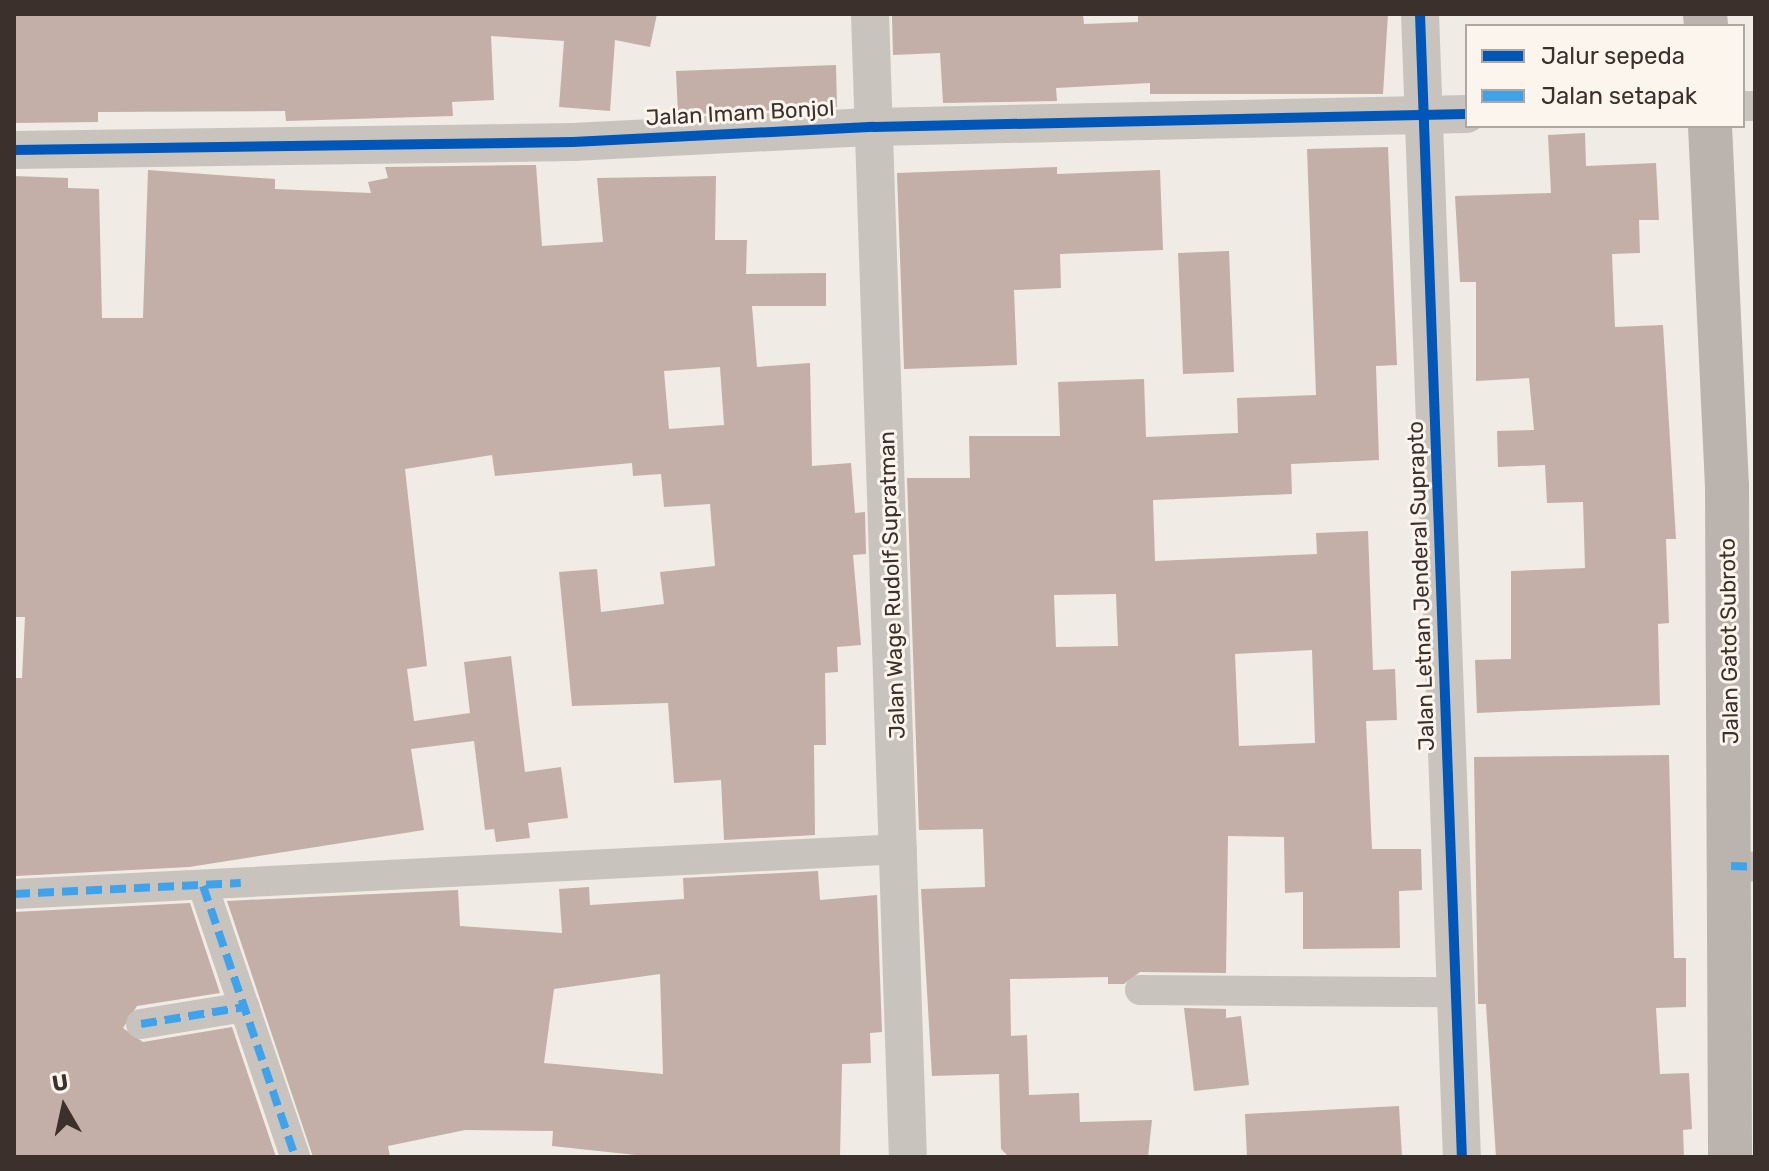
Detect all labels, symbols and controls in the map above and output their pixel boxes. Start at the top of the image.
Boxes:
legend [1465,24,1745,128]
text: Jalur sepeda [1541,42,1685,70]
text: Jalan setapak [1541,82,1697,110]
street label: Jalan Imam Bonjol [645,95,835,131]
street label: Jalan Letnan Jenderal Suprapto [1402,421,1440,751]
street label: Jalan Wage Rudolf Supratman [873,430,911,740]
street label: Jalan Gatot Subroto [1714,538,1744,744]
north arrow [24,1067,104,1147]
text: U [50,1068,70,1097]

